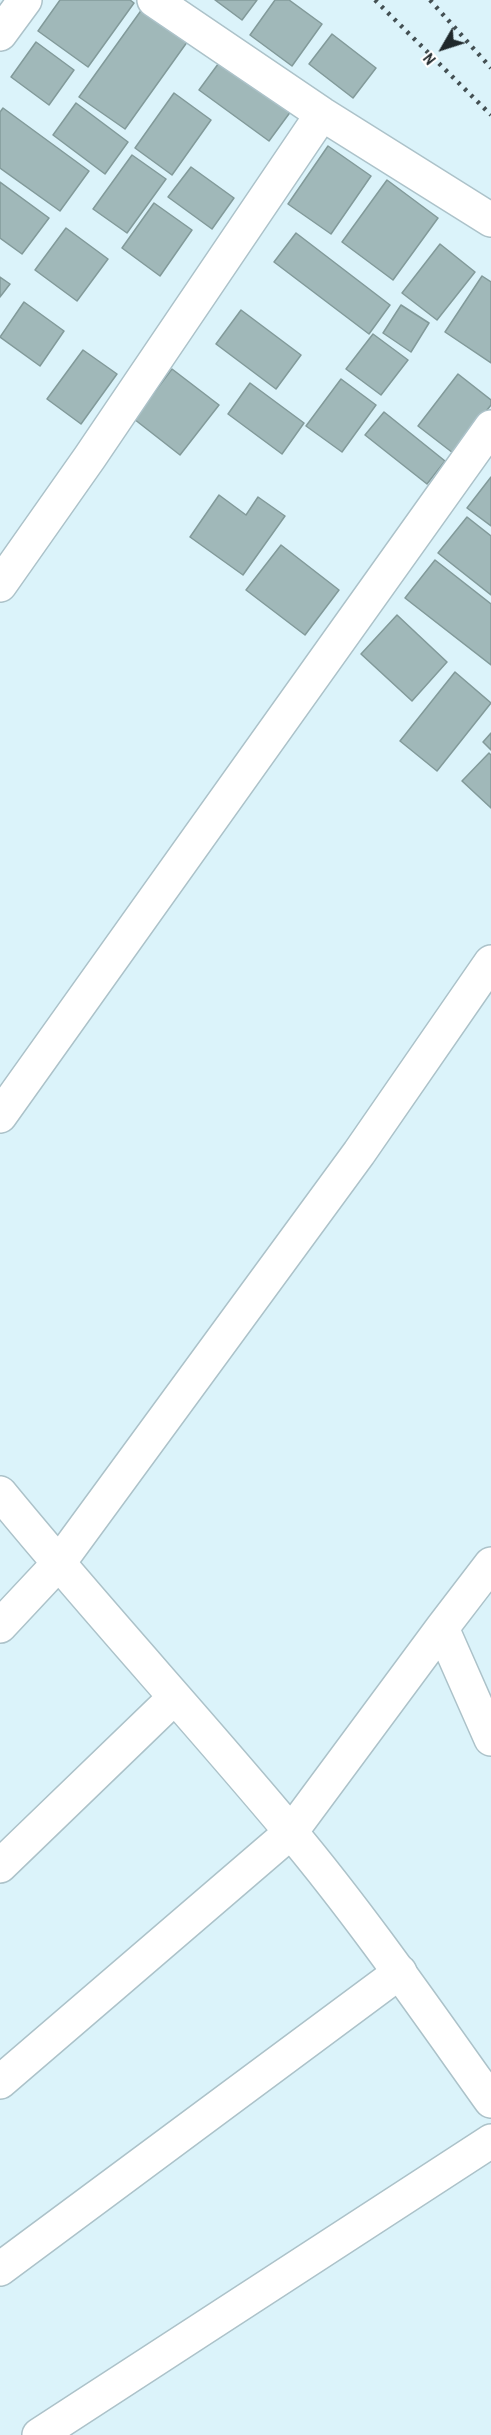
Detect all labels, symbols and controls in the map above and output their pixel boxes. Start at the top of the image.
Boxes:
north arrow [413,18,473,78]
text: N [417,49,441,70]

